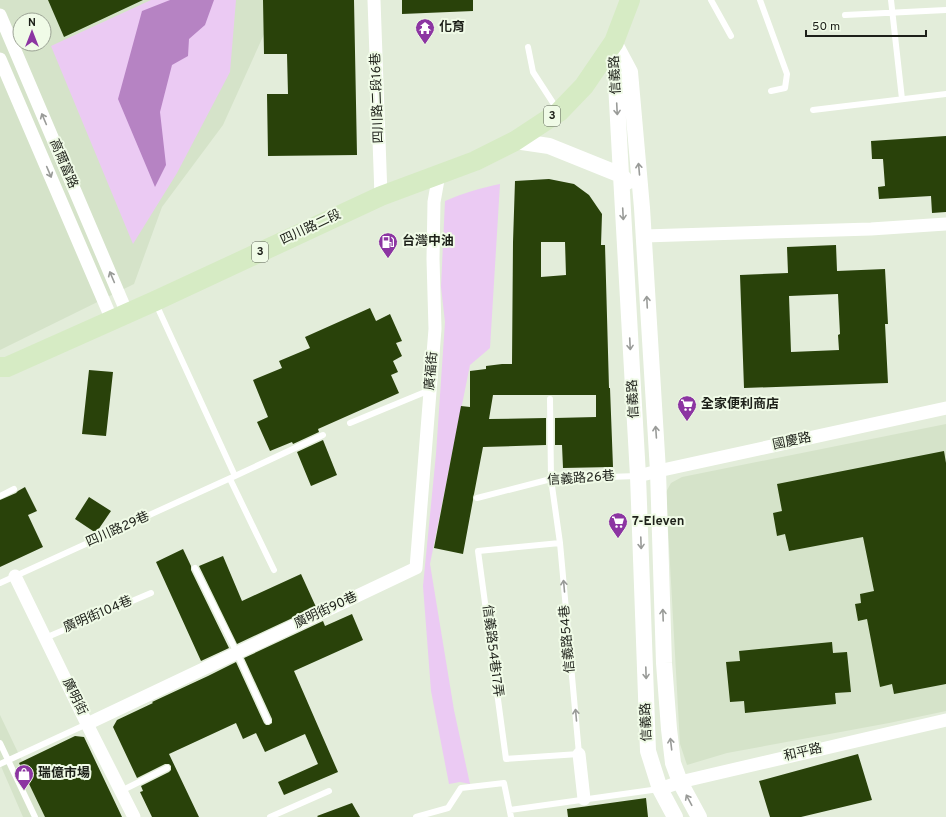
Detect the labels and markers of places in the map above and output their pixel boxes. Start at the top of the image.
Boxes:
temple icon: 化育 [414,17,436,45]
place label: 化育 [439,19,465,36]
fuel station icon: 台灣中油 [377,231,399,259]
place label: 台灣中油 [402,233,454,250]
supermarket icon: 全家便利商店 [676,394,698,422]
place label: 全家便利商店 [701,396,779,413]
supermarket icon: 7-Eleven [607,511,629,539]
place label: 7-Eleven [632,514,685,530]
shop icon: 瑞億市場 [13,763,35,791]
place label: 瑞億市場 [38,765,90,782]

